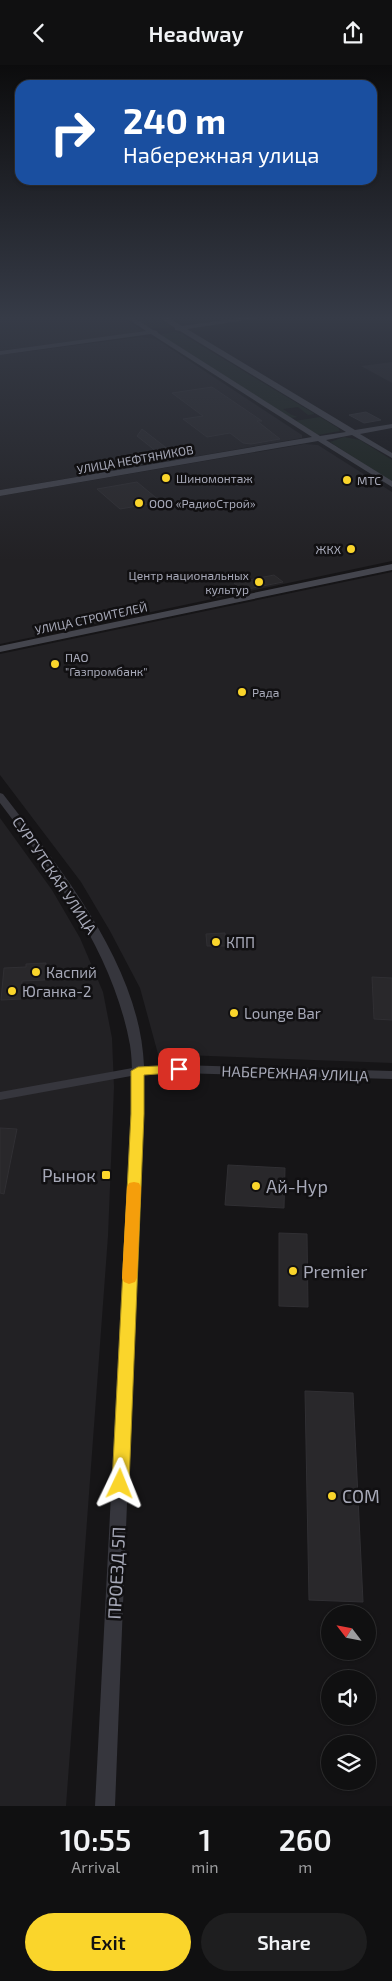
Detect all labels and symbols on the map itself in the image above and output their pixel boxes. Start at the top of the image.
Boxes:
street label: УЛИЦА НЕФТЯНИКОВ [76,442,194,476]
place label: Шиномонтаж [176,471,253,485]
marker: Шиномонтаж [160,472,172,484]
place label: МТС [357,473,381,487]
marker: МТС [341,474,353,486]
place label: ООО «РадиоСтрой» [149,496,256,510]
marker: ООО «РадиоСтрой» [133,497,145,509]
place label: ЖКХ [316,542,342,556]
marker: ЖКХ [345,543,357,555]
place label: Центр национальных культур [129,568,250,597]
marker: Центр национальных культур [253,576,265,588]
street label: УЛИЦА СТРОИТЕЛЕЙ [34,599,148,637]
place label: ПАО "Газпромбанк" [65,650,148,678]
marker: ПАО "Газпромбанк" [49,658,61,670]
place label: Рада [252,685,279,699]
marker: Рада [236,686,248,698]
street label: СУРГУТСКАЯ УЛИЦА [9,813,101,938]
place label: КПП [226,933,255,951]
marker: КПП [210,936,222,948]
place label: Каспий [46,963,97,981]
marker: Каспий [30,966,42,978]
place label: Юганка-2 [22,982,91,1000]
marker: Юганка-2 [6,985,18,997]
place label: Lounge Bar [244,1004,321,1022]
marker: Lounge Bar [228,1007,240,1019]
pin [158,1048,200,1090]
street label: НАБЕРЕЖНАЯ УЛИЦА [221,1061,369,1085]
place label: Рынок [42,1164,96,1186]
marker: Рынок [100,1169,112,1181]
place label: Ай-Нур [266,1175,328,1197]
marker: Ай-Нур [250,1180,262,1192]
place label: Premier [303,1260,367,1282]
marker: Premier [287,1265,299,1277]
position arrow [93,1457,145,1509]
place label: СОМ [342,1485,380,1507]
marker: СОМ [326,1490,338,1502]
street label: ПРОЕЗД 5П [103,1526,129,1620]
north arrow [321,1605,376,1660]

